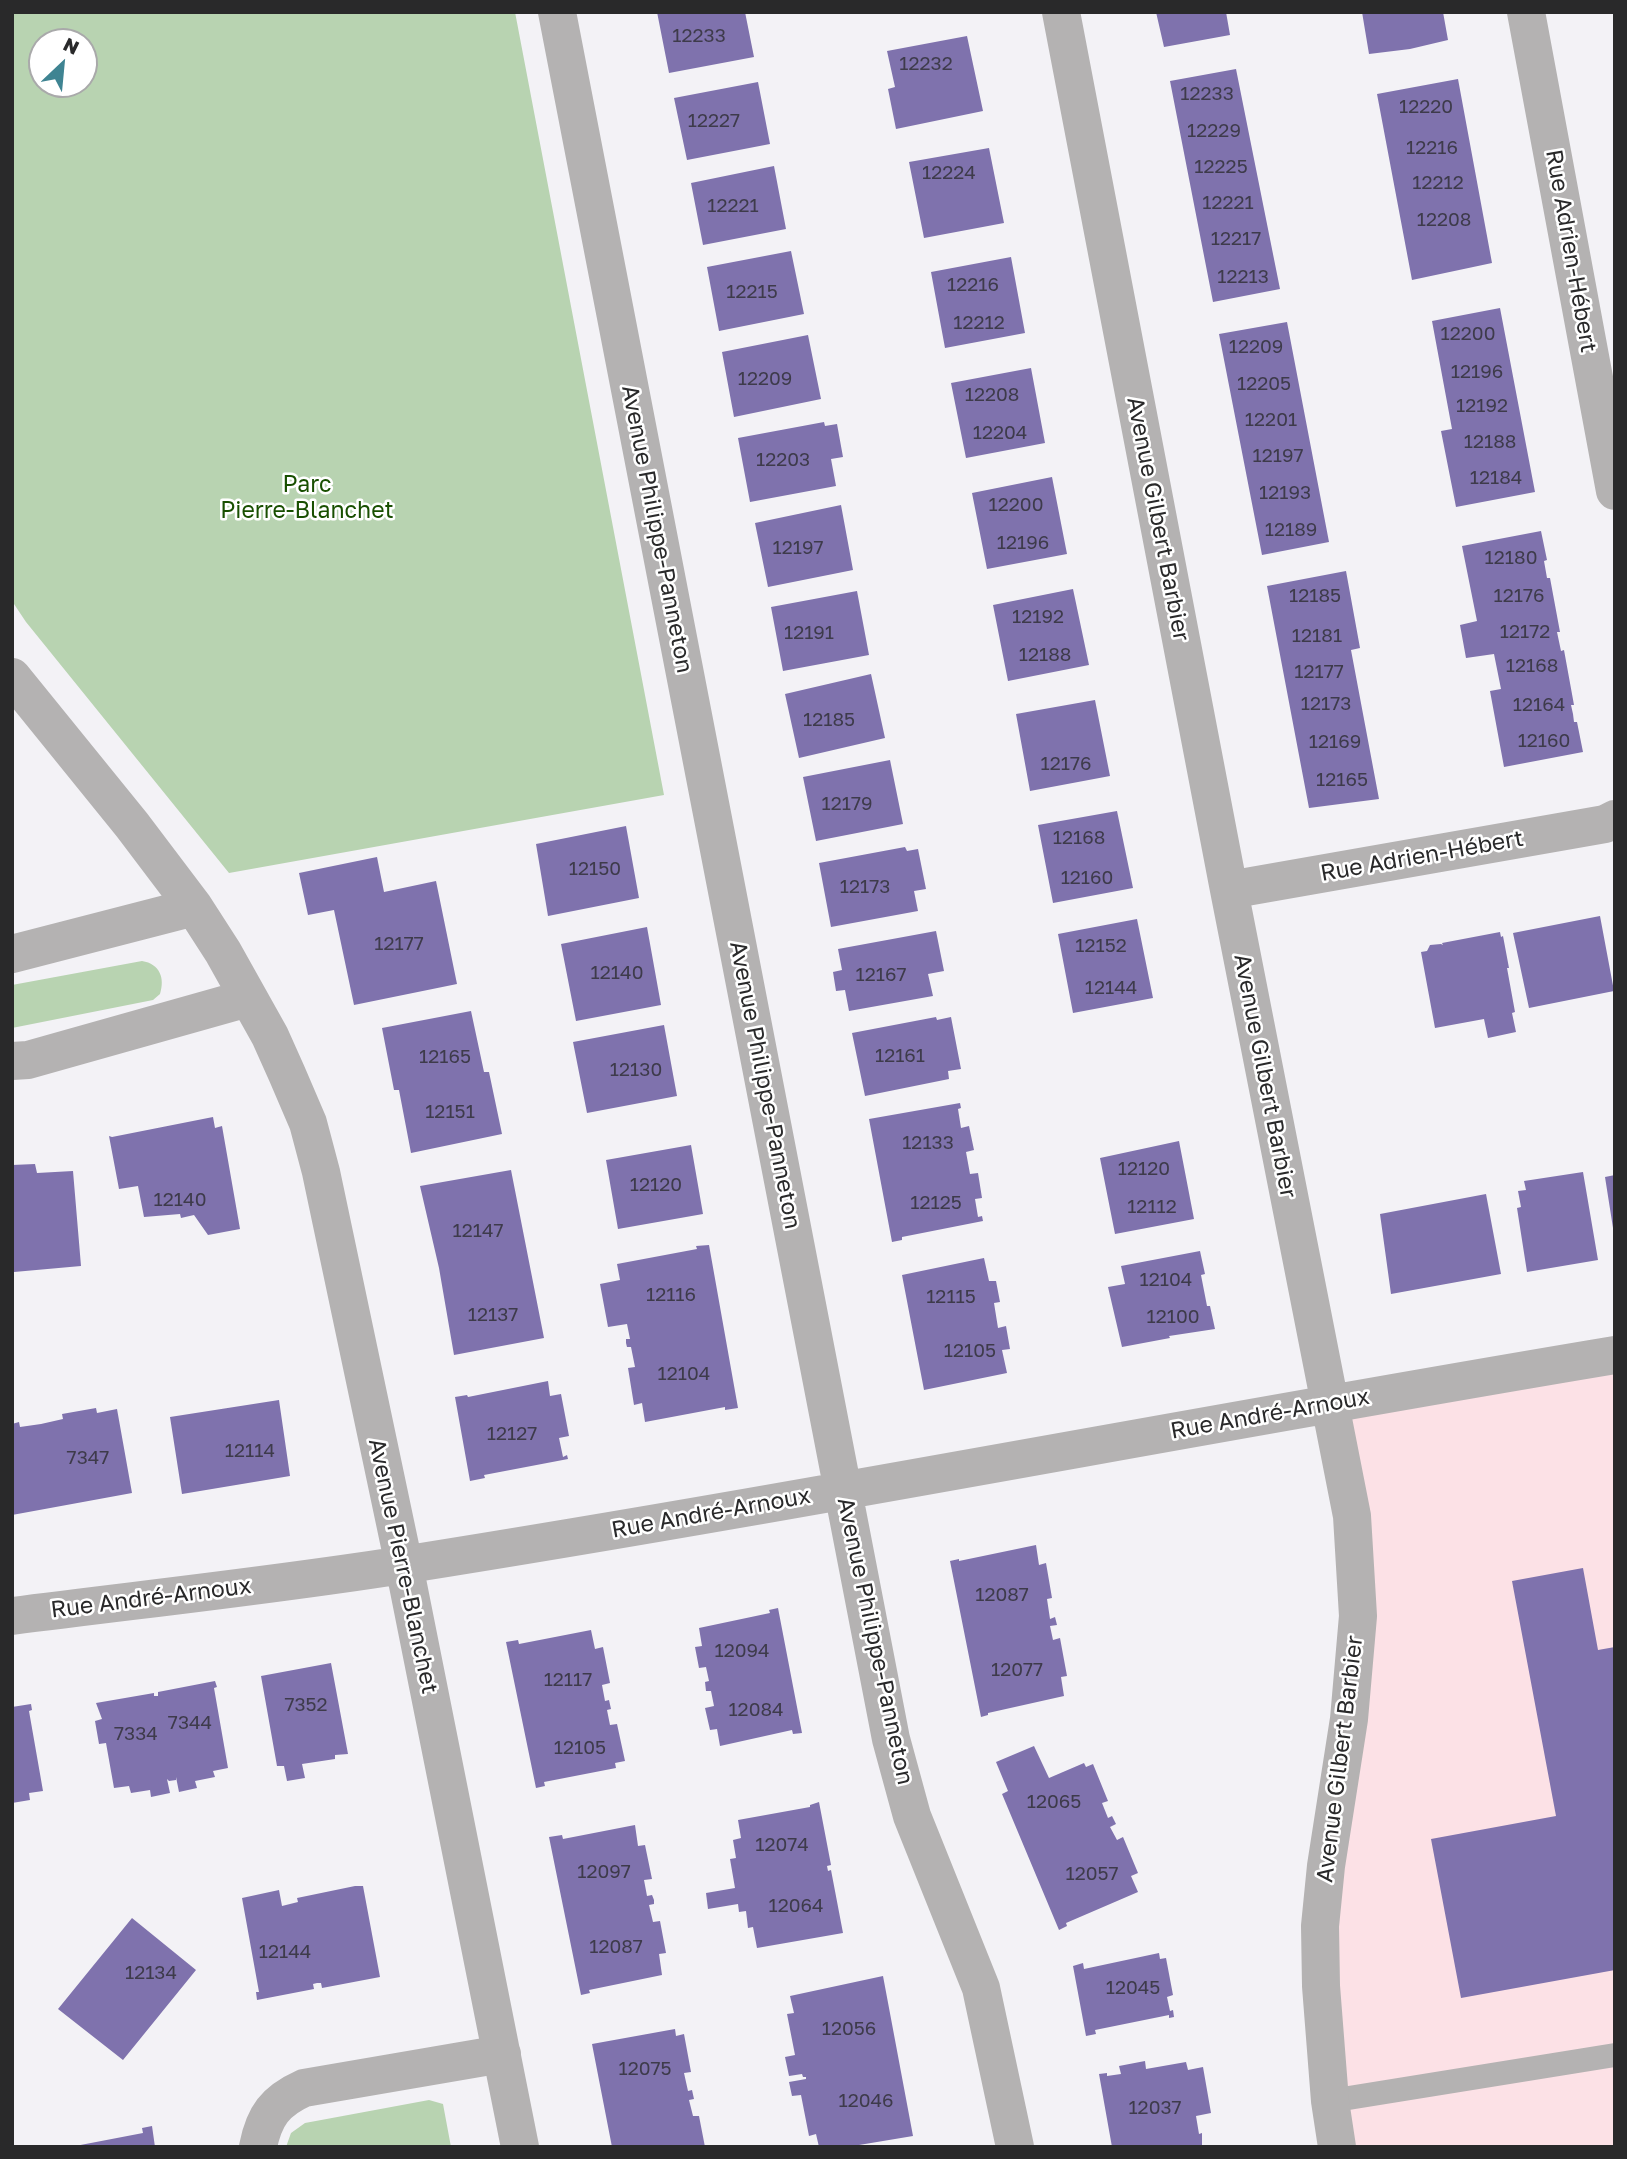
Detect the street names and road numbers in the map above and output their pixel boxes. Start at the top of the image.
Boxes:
street label: Rue Adrien-Hébert [1540,147,1602,355]
street label: Avenue Philippe-Panneton [616,383,698,675]
street label: Avenue Gilbert Barbier [1121,394,1195,644]
street label: Rue Adrien-Hébert [1318,825,1526,887]
street label: Avenue Philippe-Panneton [724,939,806,1231]
street label: Avenue Gilbert Barbier [1228,951,1302,1201]
street label: Rue André-Arnoux [1168,1383,1372,1445]
street label: Avenue Pierre-Blanchet [362,1436,444,1696]
street label: Rue André-Arnoux [609,1482,813,1544]
street label: Avenue Philippe-Panneton [831,1495,919,1787]
street label: Rue André-Arnoux [49,1572,253,1624]
street label: Avenue Gilbert Barbier [1311,1634,1369,1884]

